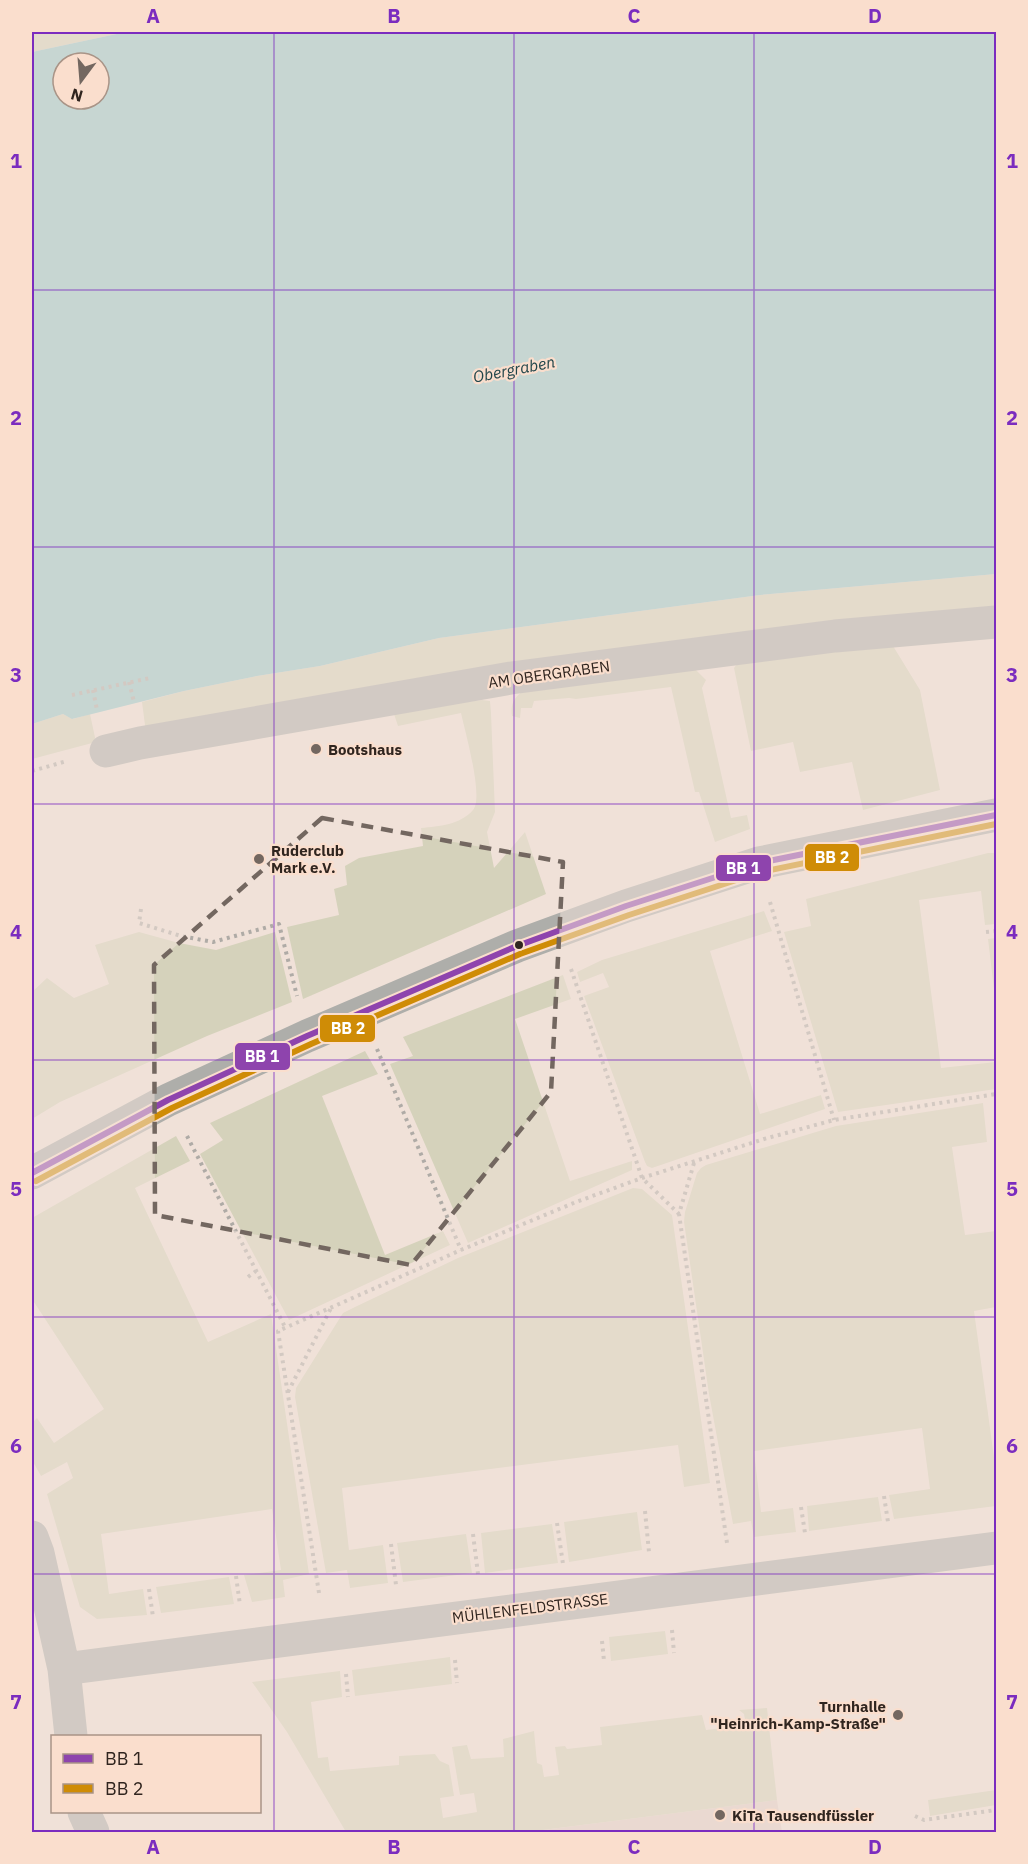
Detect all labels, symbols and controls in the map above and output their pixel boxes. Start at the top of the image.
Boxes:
text: A [146,2,160,29]
text: B [387,2,401,29]
text: C [627,2,641,29]
text: D [868,2,882,29]
north arrow [51,51,111,111]
text: N [69,84,85,107]
text: 1 [10,147,22,174]
text: 1 [1006,147,1018,174]
water label: Obergraben [471,351,557,387]
text: 2 [10,404,22,431]
text: 2 [1006,404,1018,431]
street label: AM OBERGRABEN [487,656,611,692]
text: 3 [10,661,22,688]
text: 3 [1006,661,1018,688]
place label: Bootshaus [328,740,403,759]
marker: Bootshaus [309,742,323,756]
place label: Ruderclub Mark e.V. [271,841,344,877]
line badge: BB 2 [804,843,860,872]
text: BB 2 [815,847,849,867]
marker: Ruderclub Mark e.V. [252,852,266,866]
line badge: BB 1 [715,854,772,882]
text: BB 1 [726,858,761,878]
text: 4 [10,918,22,945]
text: 4 [1006,918,1018,945]
unlabelled marker [513,939,525,951]
line badge: BB 2 [319,1014,376,1043]
text: BB 2 [331,1018,365,1038]
line badge: BB 1 [234,1042,291,1071]
text: BB 1 [245,1046,280,1066]
text: 5 [10,1175,22,1202]
text: 5 [1006,1175,1018,1202]
text: 6 [10,1432,22,1459]
text: 6 [1006,1432,1018,1459]
street label: MÜHLENFELDSTRASSE [451,1589,609,1627]
text: 7 [10,1688,22,1715]
text: 7 [1006,1688,1018,1715]
place label: Turnhalle "Heinrich-Kamp-Straße" [710,1697,886,1733]
marker: Turnhalle "Heinrich-Kamp-Straße" [891,1708,905,1722]
legend [51,1735,261,1813]
text: BB 1 [105,1747,144,1770]
text: BB 2 [105,1777,144,1800]
place label: KiTa Tausendfüssler [732,1806,874,1825]
marker: KiTa Tausendfüssler [713,1808,727,1822]
text: A [146,1833,160,1860]
text: B [387,1833,401,1860]
text: C [627,1833,641,1860]
text: D [868,1833,882,1860]

